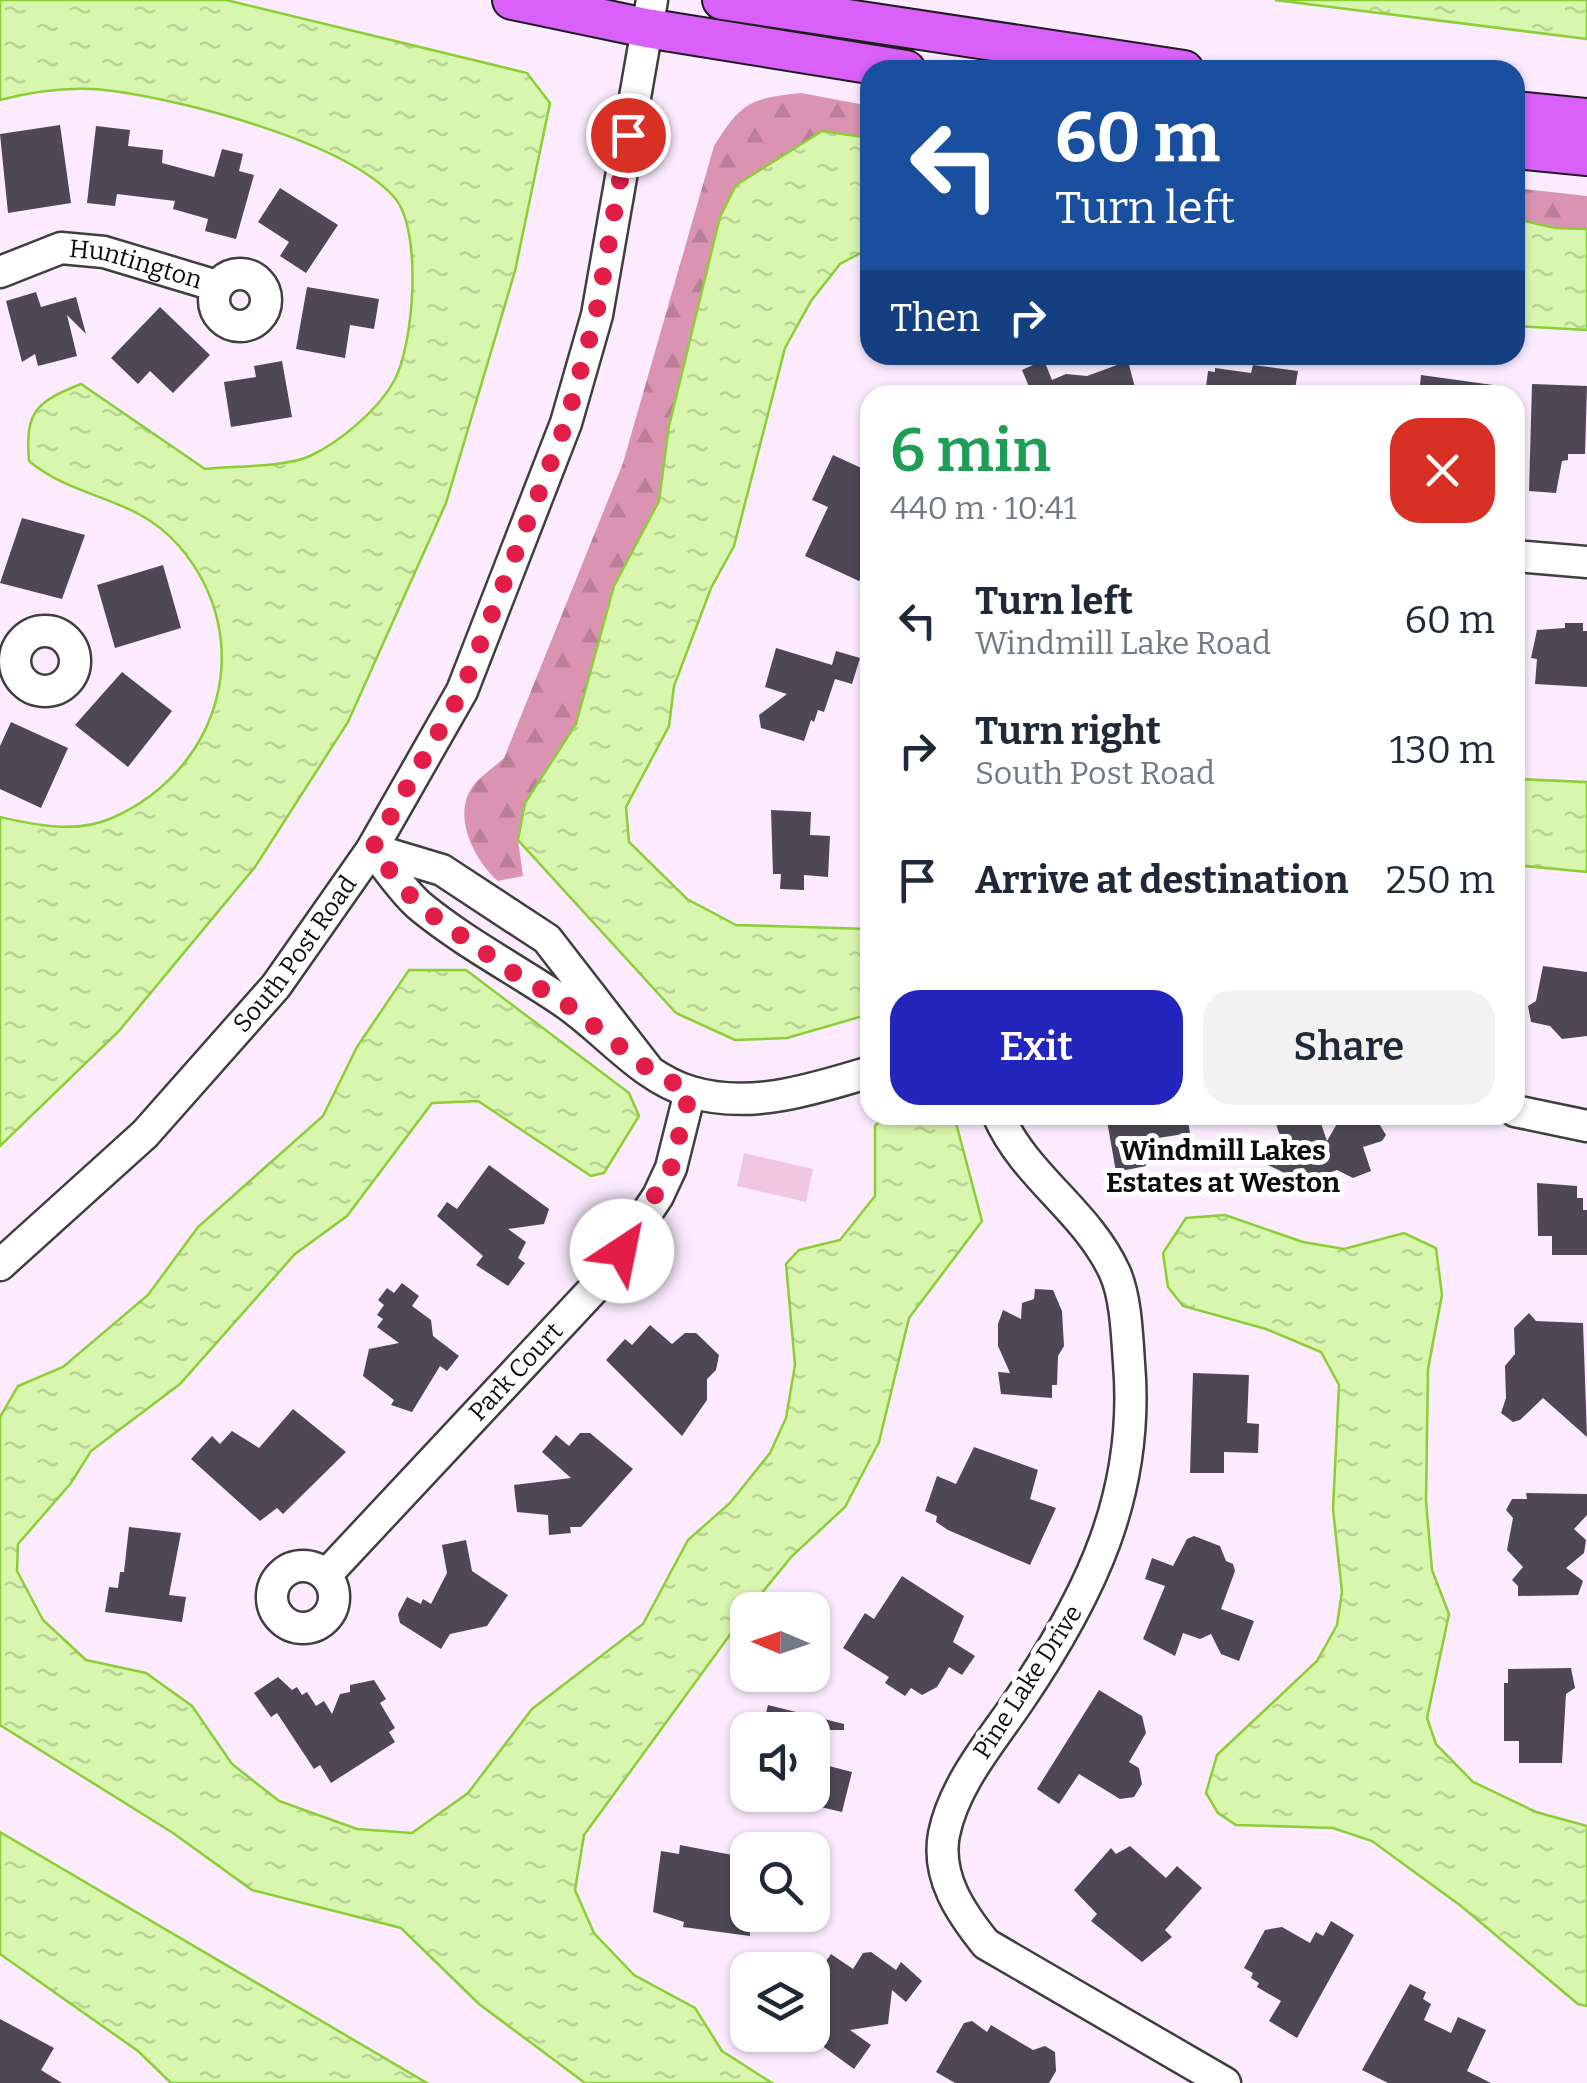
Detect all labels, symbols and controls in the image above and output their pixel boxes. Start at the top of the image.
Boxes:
pin [586,93,671,178]
text: 60 m [1055,96,1220,180]
icon: left [890,100,1020,230]
icon: arrive [601,108,656,163]
text: Turn left [1055,181,1235,235]
street label: Huntington [68,234,206,296]
icon: right [1000,290,1055,345]
text: Then [890,295,980,341]
text: 6 min [890,415,1051,487]
button: close [1390,418,1495,523]
text: 440 m · 10:41 [890,489,1076,527]
text: Turn left [975,578,1133,624]
icon: left [890,593,945,648]
text: 60 m [1404,597,1495,643]
text: Windmill Lake Road [975,624,1271,662]
text: Turn right [975,708,1161,754]
icon: right [890,723,945,778]
text: 130 m [1390,727,1495,773]
text: South Post Road [975,754,1215,792]
icon: arrive [890,853,945,908]
text: Arrive at destination [975,857,1348,903]
text: 250 m [1386,857,1495,903]
street label: South Post Road [227,870,363,1039]
button: Exit [890,990,1183,1105]
button: Share [1203,990,1495,1105]
district label: Windmill Lakes Estates at Weston [1106,1134,1340,1199]
position arrow [570,1199,674,1303]
street label: Park Court [463,1317,569,1427]
north arrow [730,1592,830,1692]
map controls [730,1592,830,2052]
street label: Pine Lake Drive [967,1599,1089,1765]
button: sound [730,1712,830,1812]
button: search [730,1832,830,1932]
button: layers [730,1952,830,2052]

